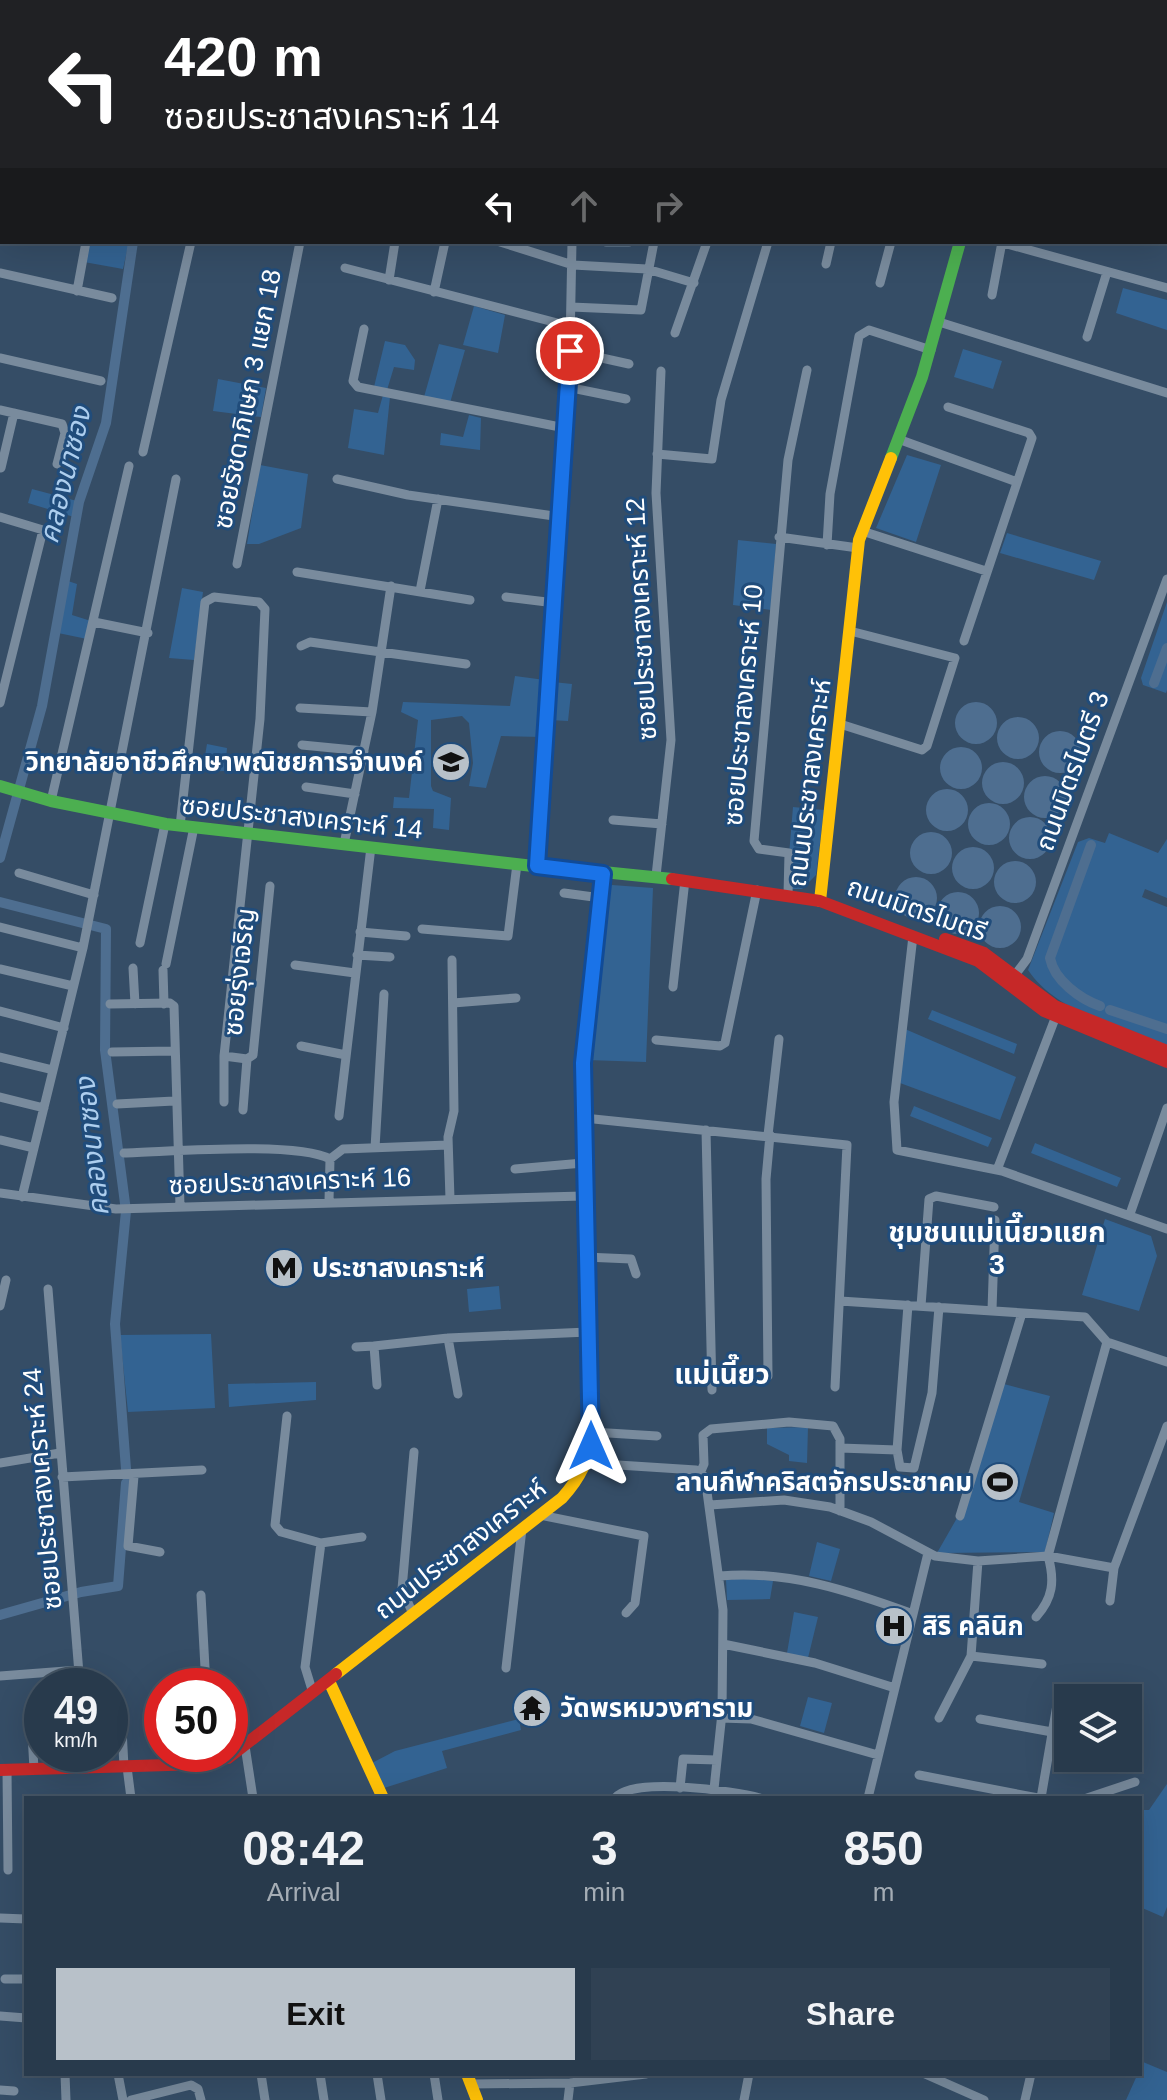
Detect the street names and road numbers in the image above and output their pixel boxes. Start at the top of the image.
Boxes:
street label: ซอยรัชดาภิเษก 3 แยก 18 [207,267,287,531]
street label: ซอยประชาสงเคราะห์ 12 [620,497,662,741]
street label: ซอยประชาสงเคราะห์ 10 [717,583,769,827]
street label: ถนนประชาสงเคราะห์ [781,677,837,889]
street label: ถนนมิตรไมตรี 3 [1029,687,1115,855]
street label: ซอยประชาสงเคราะห์ 14 [180,789,424,845]
street label: ถนนมิตรไมตรี [843,871,991,947]
street label: ซอยรุ่งเจริญ [217,907,262,1038]
street label: ซอยประชาสงเคราะห์ 16 [168,1162,412,1200]
street label: ซอยประชาสงเคราะห์ 24 [16,1367,68,1611]
street label: ถนนประชาสงเคราะห์ [368,1472,552,1625]

